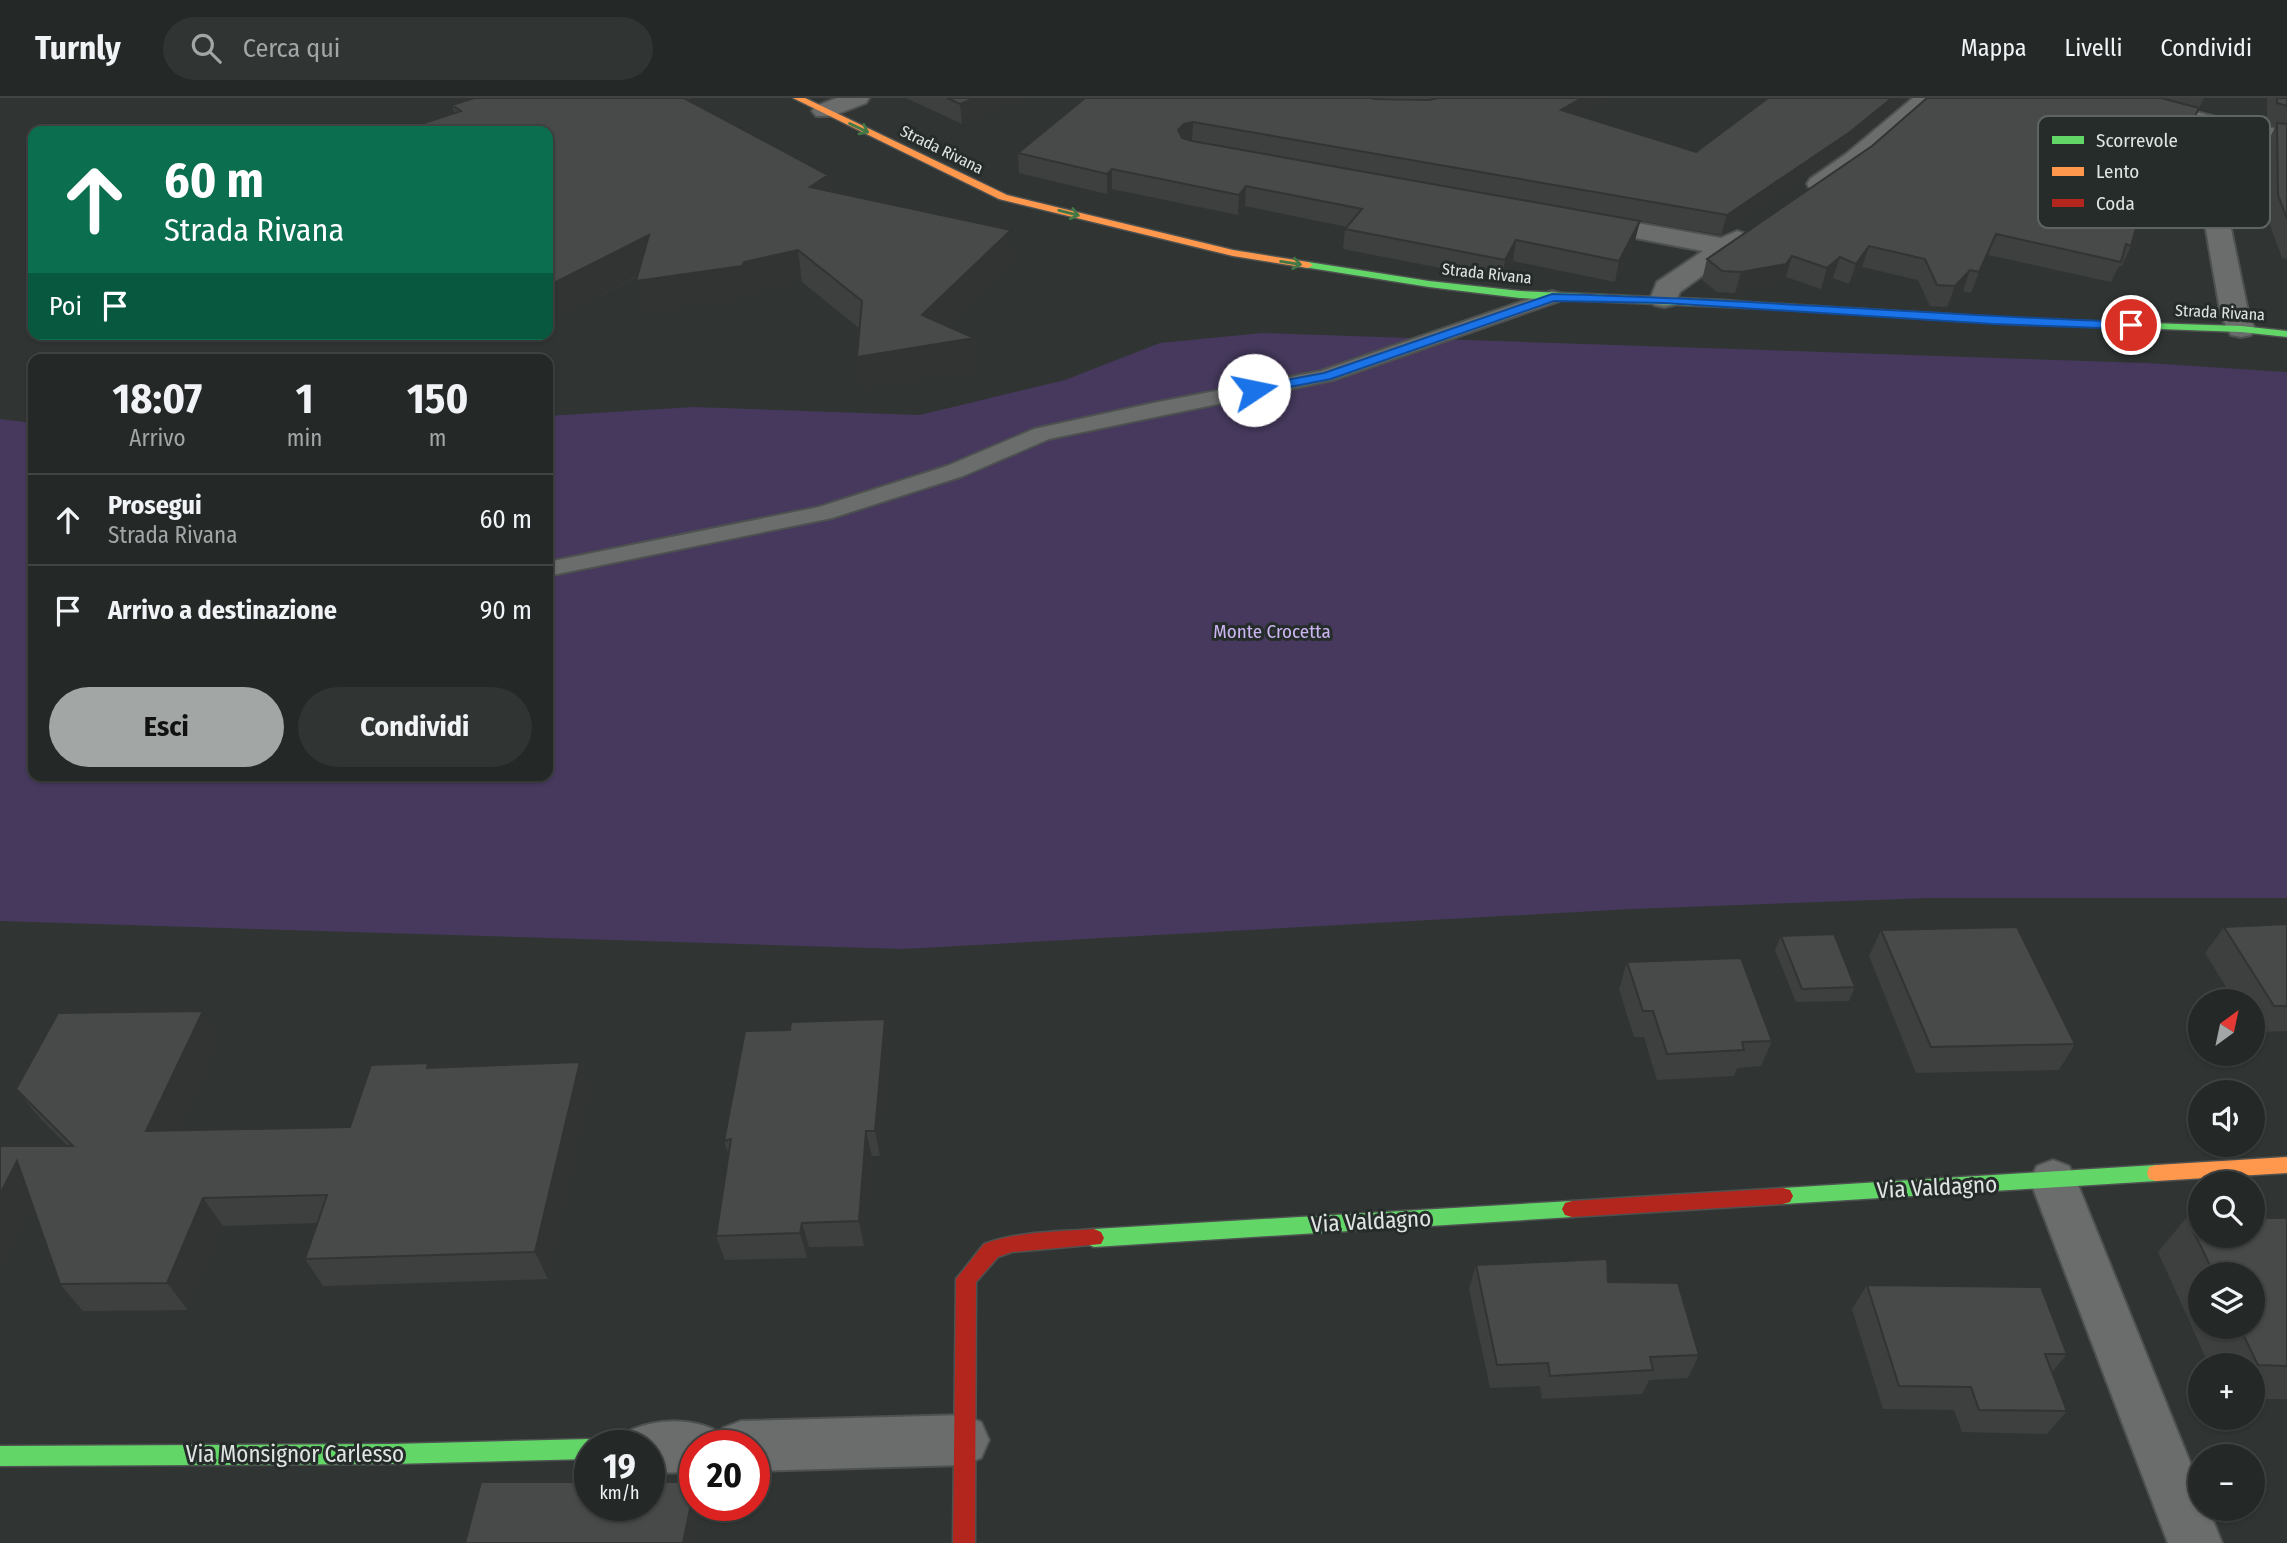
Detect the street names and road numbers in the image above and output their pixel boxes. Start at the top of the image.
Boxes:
street label: Strada Rivana [897,121,987,178]
street label: Strada Rivana [1441,259,1533,288]
street label: Strada Rivana [2175,301,2266,324]
street label: Via Valdagno [1876,1170,1998,1204]
street label: Via Valdagno [1310,1204,1432,1238]
street label: Via Monsignor Carlesso [186,1440,404,1468]

